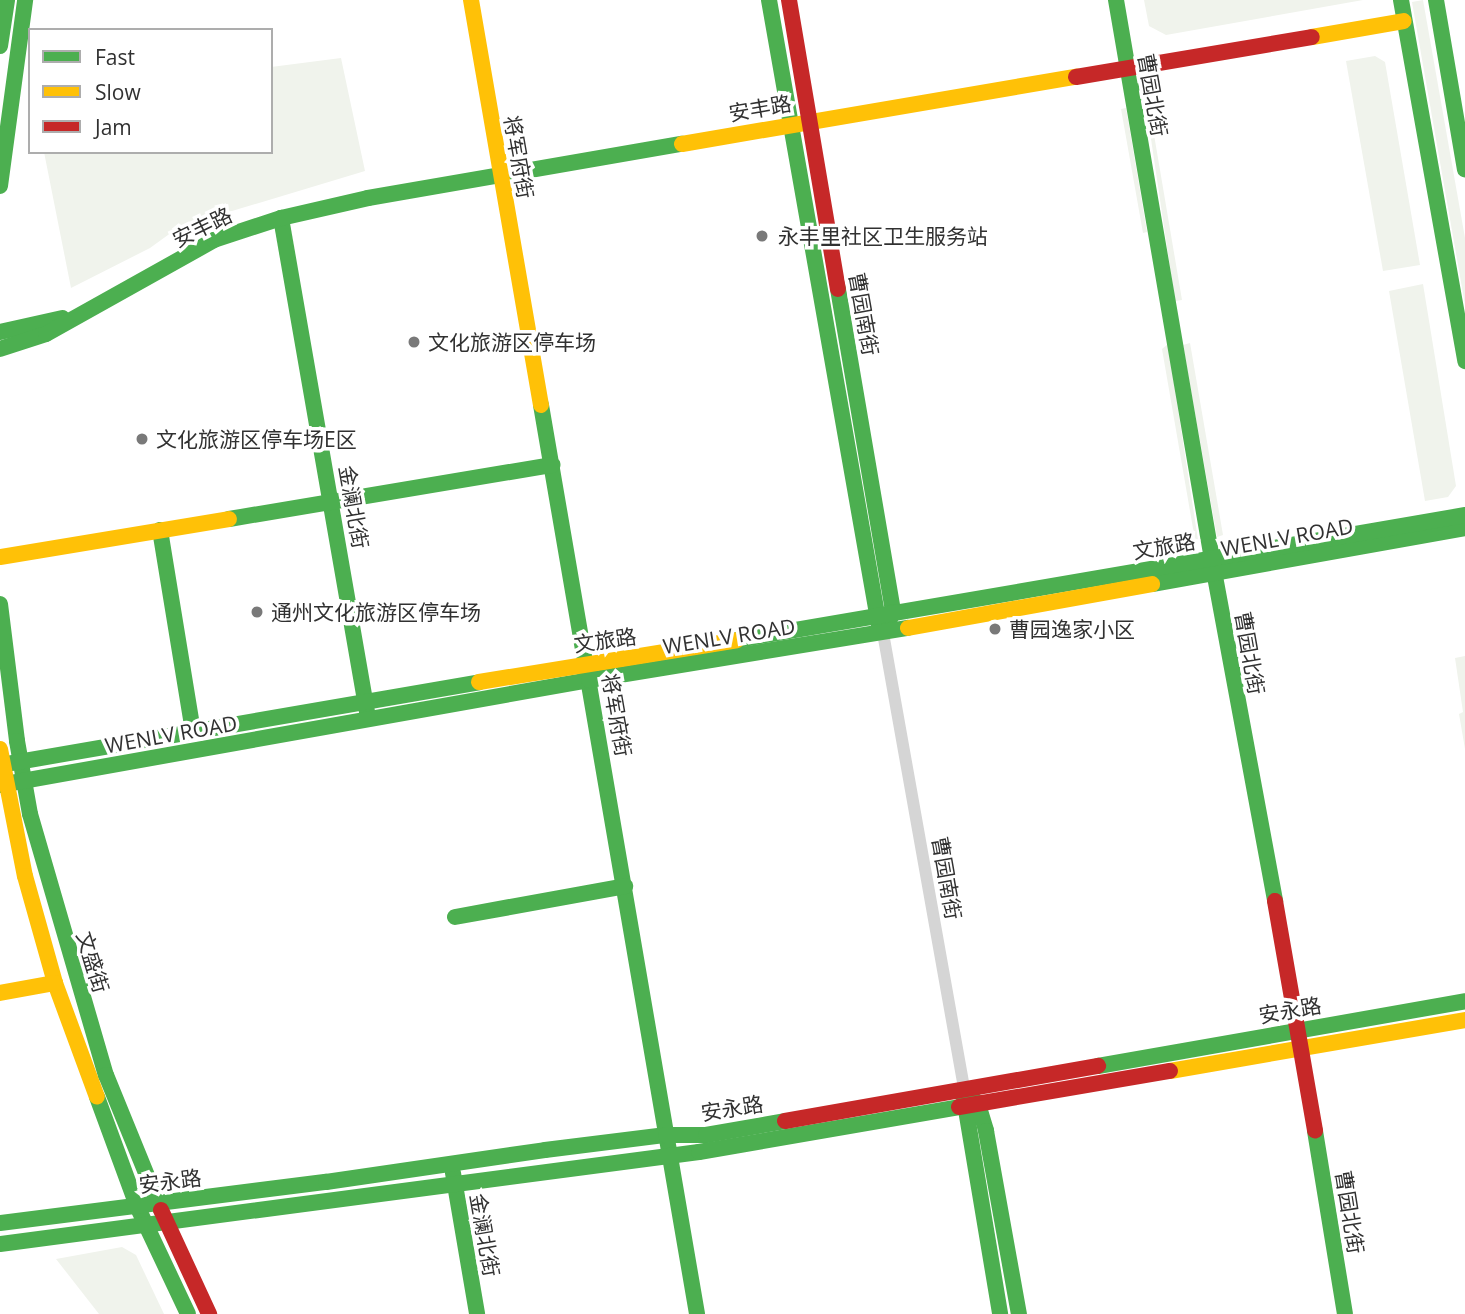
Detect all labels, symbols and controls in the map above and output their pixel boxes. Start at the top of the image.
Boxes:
legend [28,28,273,154]
text: Fast [95,43,135,71]
street label: 曹园北街 [1133,51,1173,139]
text: Slow [95,78,141,106]
street label: 安丰路 [727,90,793,126]
text: Jam [95,113,132,141]
street label: 将军府街 [499,113,539,201]
street label: 安丰路 [168,202,236,252]
place label: 永丰里社区卫生服务站 [778,223,988,249]
marker: 永丰里社区卫生服务站 [752,226,772,246]
street label: 曹园南街 [844,270,884,358]
place label: 文化旅游区停车场 [428,329,596,355]
marker: 文化旅游区停车场 [406,334,422,350]
place label: 文化旅游区停车场E区 [156,426,357,452]
marker: 文化旅游区停车场E区 [134,431,150,447]
street label: 金澜北街 [334,463,374,551]
street label: WENLV ROAD [1219,513,1355,561]
street label: 文旅路 [1131,528,1197,564]
place label: 通州文化旅游区停车场 [271,599,481,625]
marker: 通州文化旅游区停车场 [249,604,265,620]
street label: 曹园北街 [1230,609,1270,697]
street label: WENLV ROAD [661,613,797,659]
place label: 曹园逸家小区 [1009,616,1135,642]
marker: 曹园逸家小区 [987,621,1003,637]
street label: 文旅路 [572,623,638,657]
street label: 将军府街 [597,671,637,759]
street label: WENLV ROAD [103,710,239,758]
street label: 曹园南街 [927,834,967,922]
street label: 文盛街 [72,928,114,996]
street label: 安永路 [1257,992,1323,1028]
street label: 安永路 [699,1091,765,1125]
street label: 安永路 [137,1165,203,1197]
street label: 曹园北街 [1331,1169,1369,1255]
street label: 金澜北街 [465,1191,505,1279]

